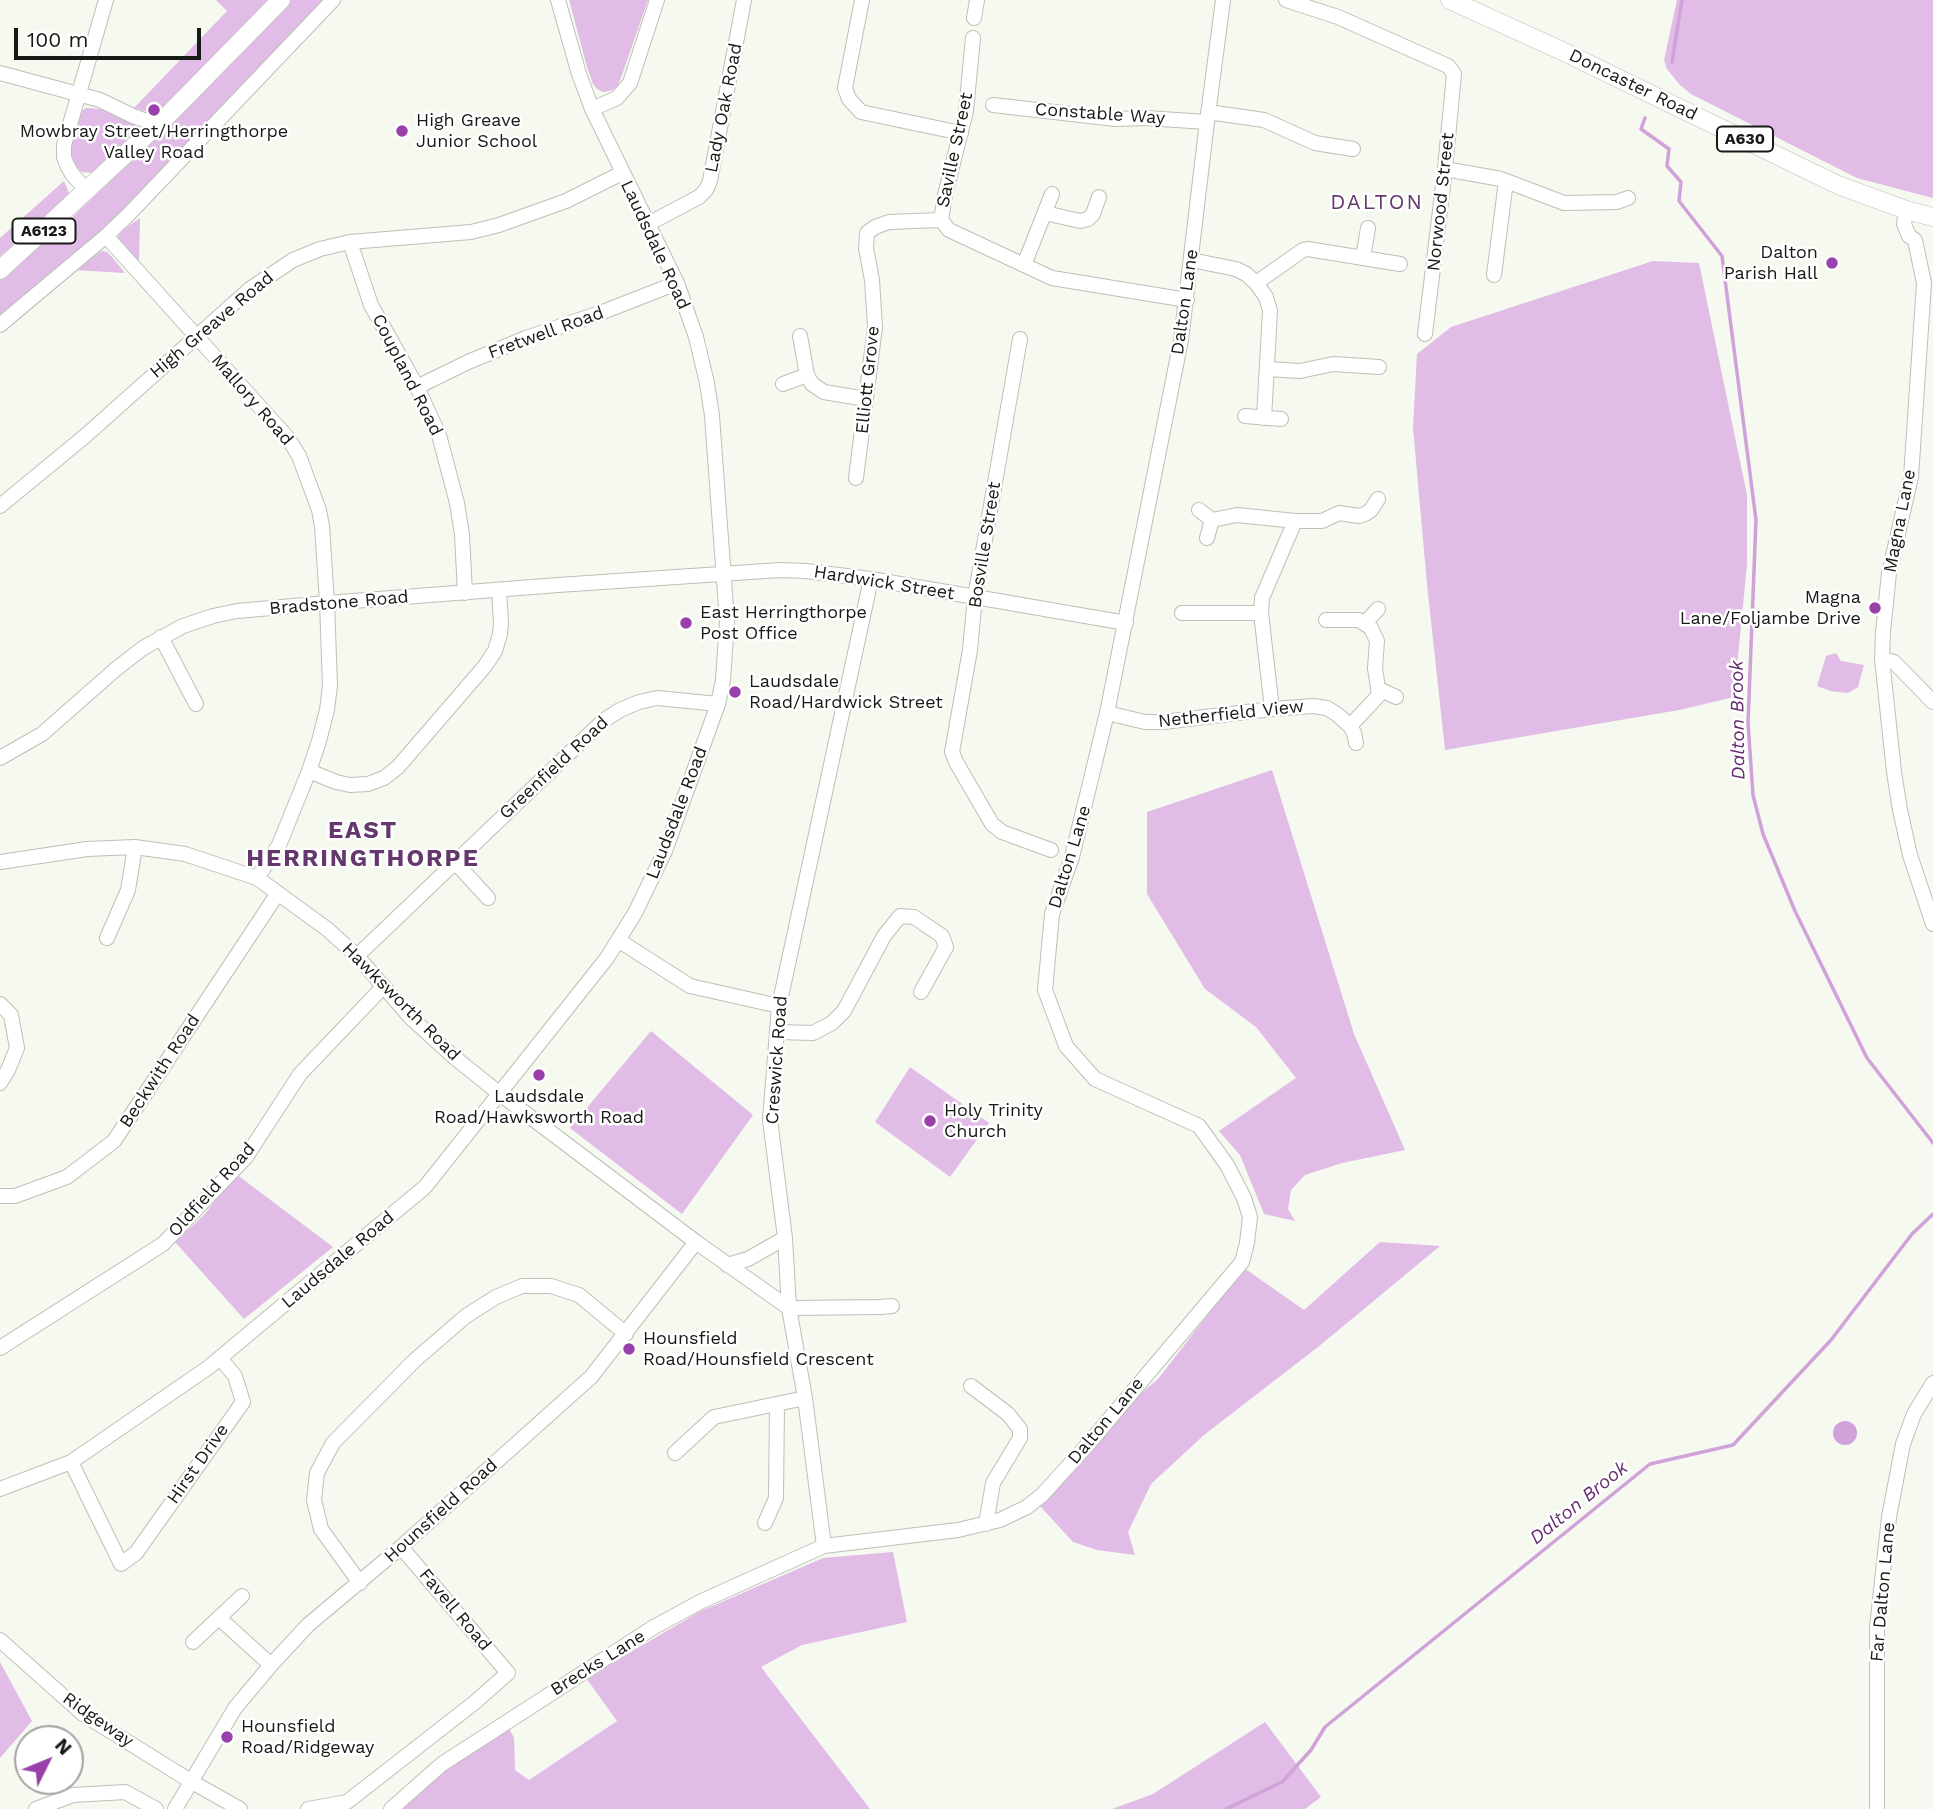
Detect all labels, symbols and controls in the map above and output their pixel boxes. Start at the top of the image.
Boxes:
scale bar [18,14,205,58]
text: 100 m [27,27,89,52]
street label: Lady Oak Road [701,41,747,175]
street label: Doncaster Road [1565,45,1701,125]
street label: Saville Street [932,90,978,210]
street label: Constable Way [1034,99,1166,129]
marker: Mowbray Street/Herringthorpe Valley Road [146,102,162,118]
place label: High Greave Junior School [416,110,537,152]
place label: Mowbray Street/Herringthorpe Valley Road [20,121,288,164]
marker: High Greave Junior School [394,123,410,139]
road number: A630 [1717,127,1773,152]
street label: Norwood Street [1423,132,1459,272]
street label: Laudsdale Road [616,177,694,313]
district label: DALTON [1331,190,1423,216]
road number: A6123 [12,218,76,244]
place label: Dalton Parish Hall [1724,242,1818,284]
street label: Dalton Lane [1167,248,1203,356]
marker: Dalton Parish Hall [1824,255,1840,271]
street label: High Greave Road [146,267,278,383]
street label: Fretwell Road [485,302,607,364]
street label: Coupland Road [367,311,447,439]
street label: Elliott Grove [852,325,884,435]
street label: Mallory Road [206,350,298,450]
street label: Magna Lane [1879,467,1921,575]
street label: Bosville Street [964,480,1006,610]
street label: Hardwick Street [812,561,956,605]
street label: Bradstone Road [268,586,410,620]
place label: Magna Lane/Foljambe Drive [1680,587,1861,630]
marker: Magna Lane/Foljambe Drive [1867,600,1883,616]
place label: East Herringthorpe Post Office [700,602,867,644]
marker: East Herringthorpe Post Office [678,615,694,631]
water label: Dalton Brook [1726,660,1750,780]
place label: Laudsdale Road/Hardwick Street [749,671,943,714]
marker: Laudsdale Road/Hardwick Street [727,684,743,700]
street label: Netherfield View [1157,696,1305,732]
street label: Greenfield Road [495,712,613,824]
street label: Laudsdale Road [642,744,712,882]
street label: Dalton Lane [1044,803,1096,911]
district label: EAST HERRINGTHORPE [248,817,478,873]
street label: Hawksworth Road [337,938,465,1066]
street label: Creswick Road [762,995,792,1125]
street label: Beckwith Road [115,1010,205,1132]
marker: Laudsdale Road/Hawksworth Road [531,1067,547,1083]
place label: Laudsdale Road/Hawksworth Road [434,1086,644,1128]
place label: Holy Trinity Church [944,1100,1043,1142]
marker: Holy Trinity Church [922,1113,938,1129]
street label: Oldfield Road [164,1138,260,1242]
street label: Laudsdale Road [277,1207,399,1313]
place label: Hounsfield Road/Hounsfield Crescent [643,1328,874,1370]
marker: Hounsfield Road/Hounsfield Crescent [621,1341,637,1357]
street label: Dalton Lane [1064,1373,1148,1469]
street label: Hirst Drive [163,1420,233,1508]
street label: Hounsfield Road [380,1455,502,1567]
water label: Dalton Brook [1525,1457,1633,1549]
street label: Far Dalton Lane [1866,1521,1900,1663]
street label: Favell Road [414,1564,496,1656]
street label: Brecks Lane [547,1625,649,1701]
street label: Ridgeway [58,1688,138,1752]
place label: Hounsfield Road/Ridgeway [241,1716,374,1758]
north arrow [14,1725,84,1795]
marker: Hounsfield Road/Ridgeway [219,1729,235,1745]
text: N [50,1734,76,1760]

